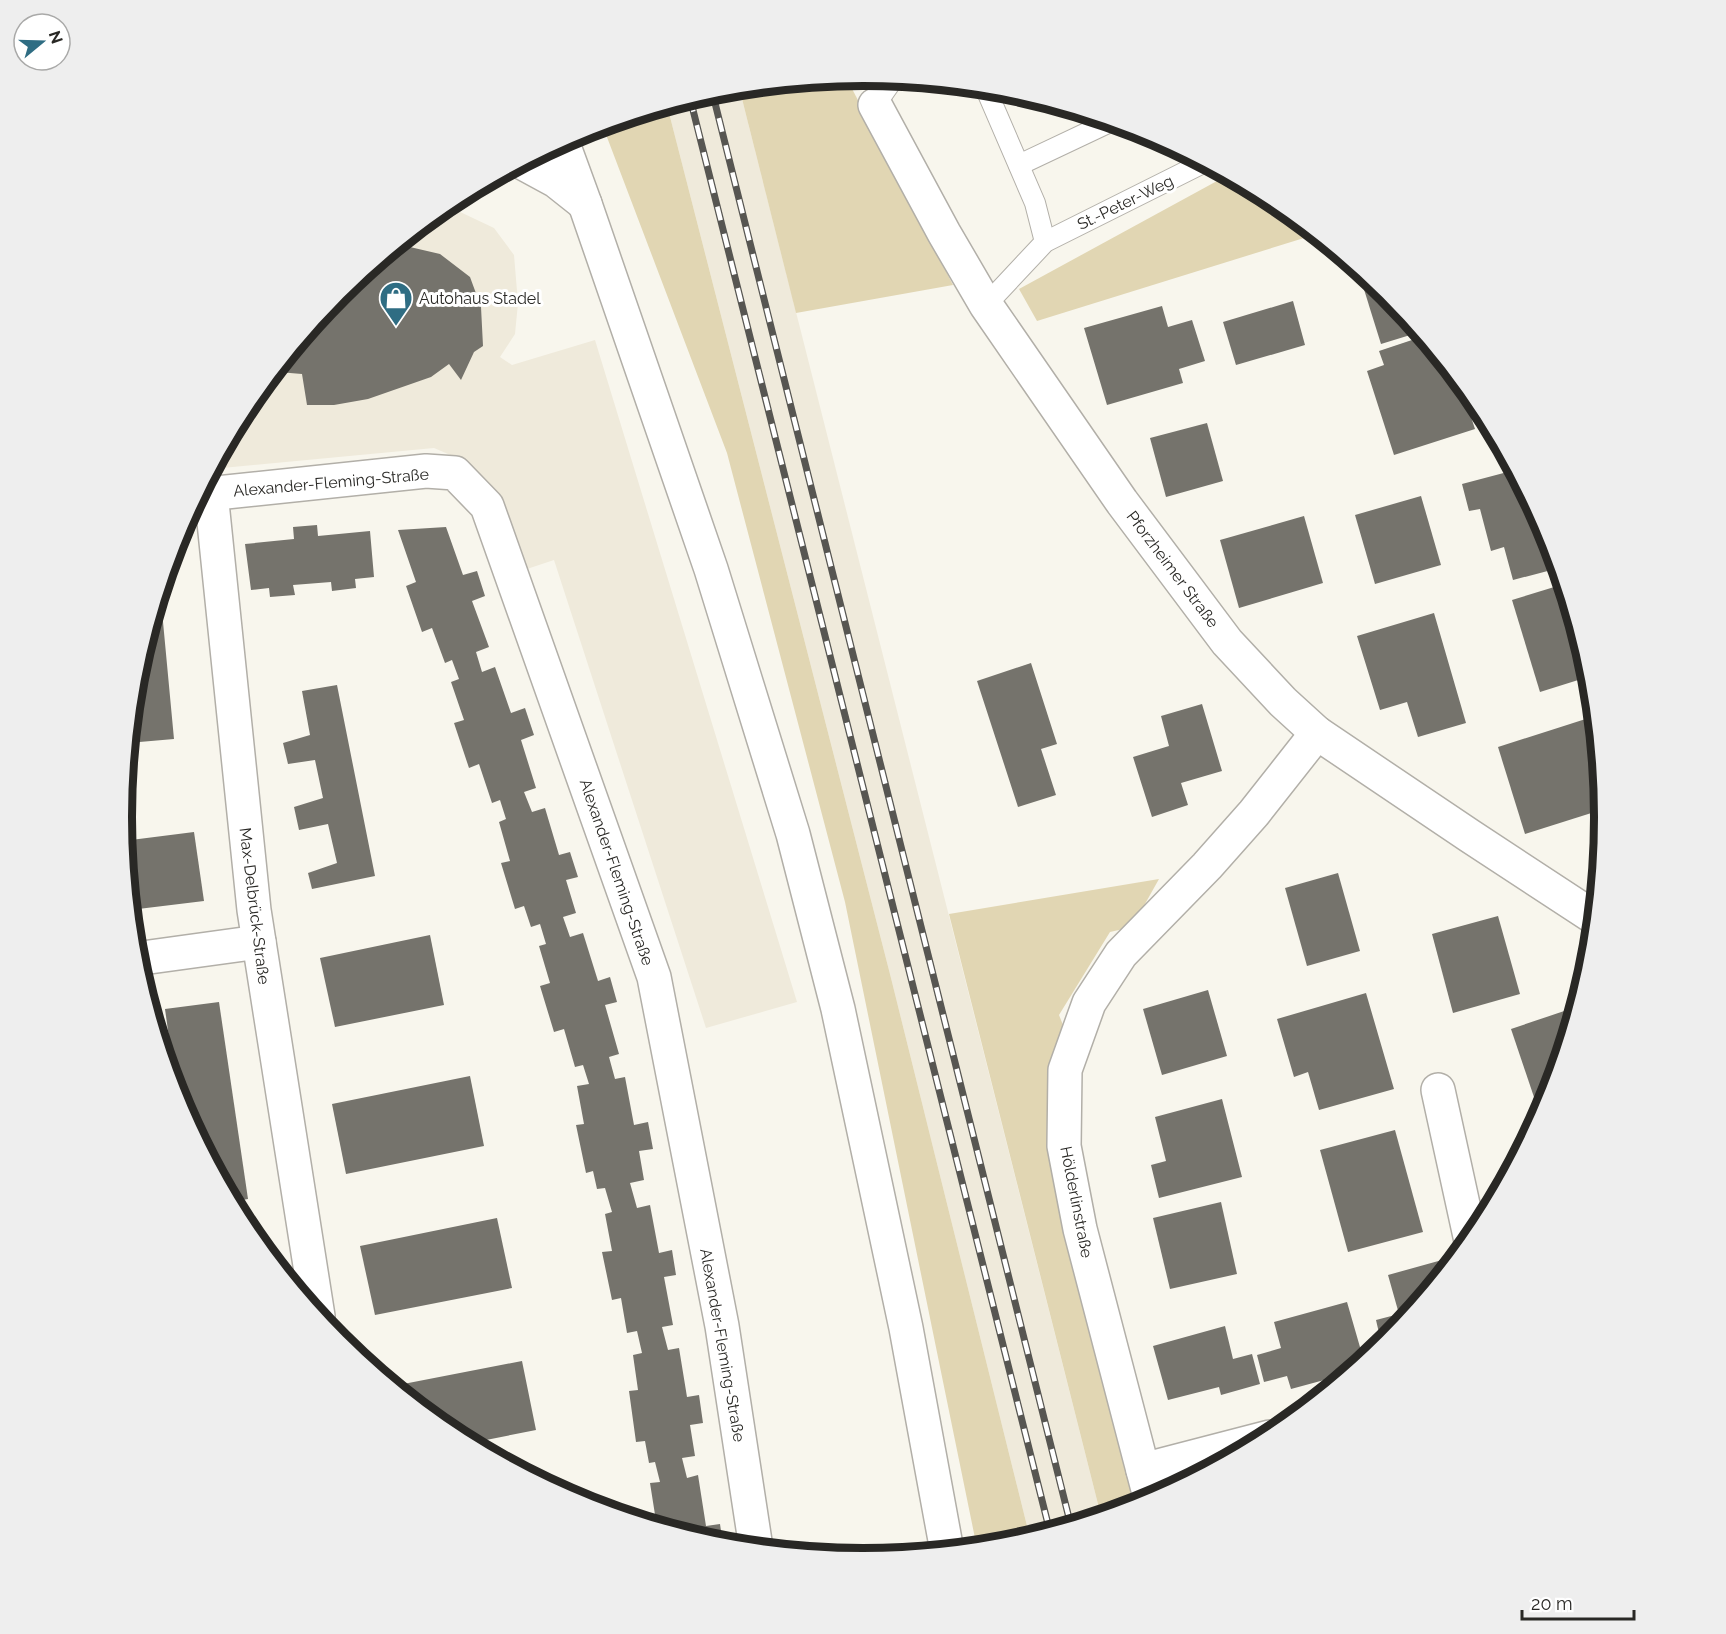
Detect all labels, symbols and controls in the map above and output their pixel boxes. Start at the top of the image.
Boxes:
north arrow [12,12,72,72]
text: N [45,28,67,46]
street label: St.-Peter-Weg [1074,171,1176,234]
shop icon: Autohaus Stadel [378,280,414,327]
place label: Autohaus Stadel [419,289,541,308]
street label: Alexander-Fleming-Straße [232,464,430,501]
street label: Pforzheimer Straße [1123,507,1223,631]
street label: Alexander-Fleming-Straße [576,776,657,968]
street label: Max-Delbrück-Straße [235,826,274,986]
street label: Hölderlinstraße [1056,1145,1097,1260]
street label: Alexander-Fleming-Straße [696,1247,749,1443]
scale bar [1522,1583,1634,1621]
text: 20 m [1531,1593,1573,1614]

